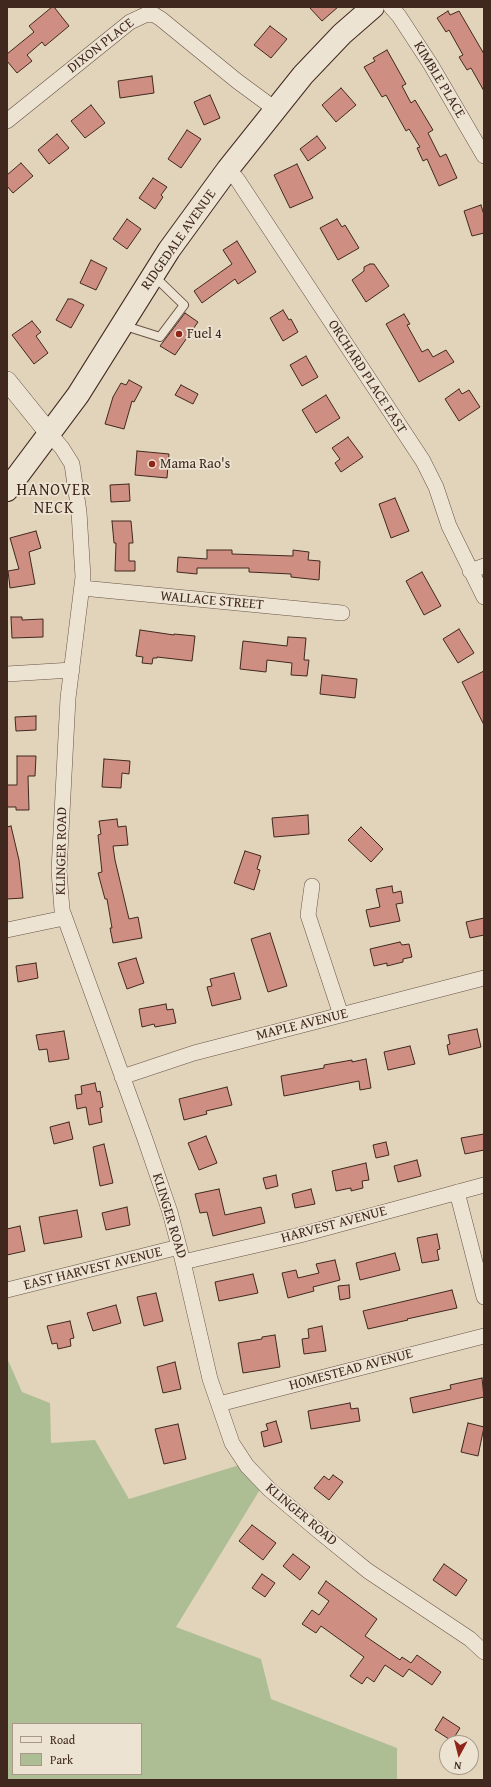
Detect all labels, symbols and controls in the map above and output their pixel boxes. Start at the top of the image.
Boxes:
street label: DIXON PLACE [64,15,138,77]
street label: KIMBLE PLACE [410,39,468,121]
street label: RIDGEDALE AVENUE [138,186,220,294]
street label: ORCHARD PLACE EAST [324,317,410,437]
place label: Fuel 4 [187,326,222,342]
marker: Fuel 4 [174,329,184,339]
place label: Mama Rao's [160,456,230,472]
marker: Mama Rao's [147,459,157,469]
district label: HANOVER NECK [17,481,91,519]
street label: WALLACE STREET [160,588,264,614]
street label: KLINGER ROAD [53,807,71,895]
street label: MAPLE AVENUE [255,1006,349,1044]
street label: KLINGER ROAD [148,1171,190,1261]
street label: HARVEST AVENUE [279,1203,389,1247]
street label: EAST HARVEST AVENUE [22,1244,164,1294]
street label: HOMESTEAD AVENUE [287,1345,415,1395]
street label: KLINGER ROAD [262,1480,340,1550]
legend [12,1723,142,1775]
text: Road [50,1731,75,1748]
north arrow [439,1735,479,1775]
text: Park [50,1751,73,1768]
text: N [453,1758,462,1774]

